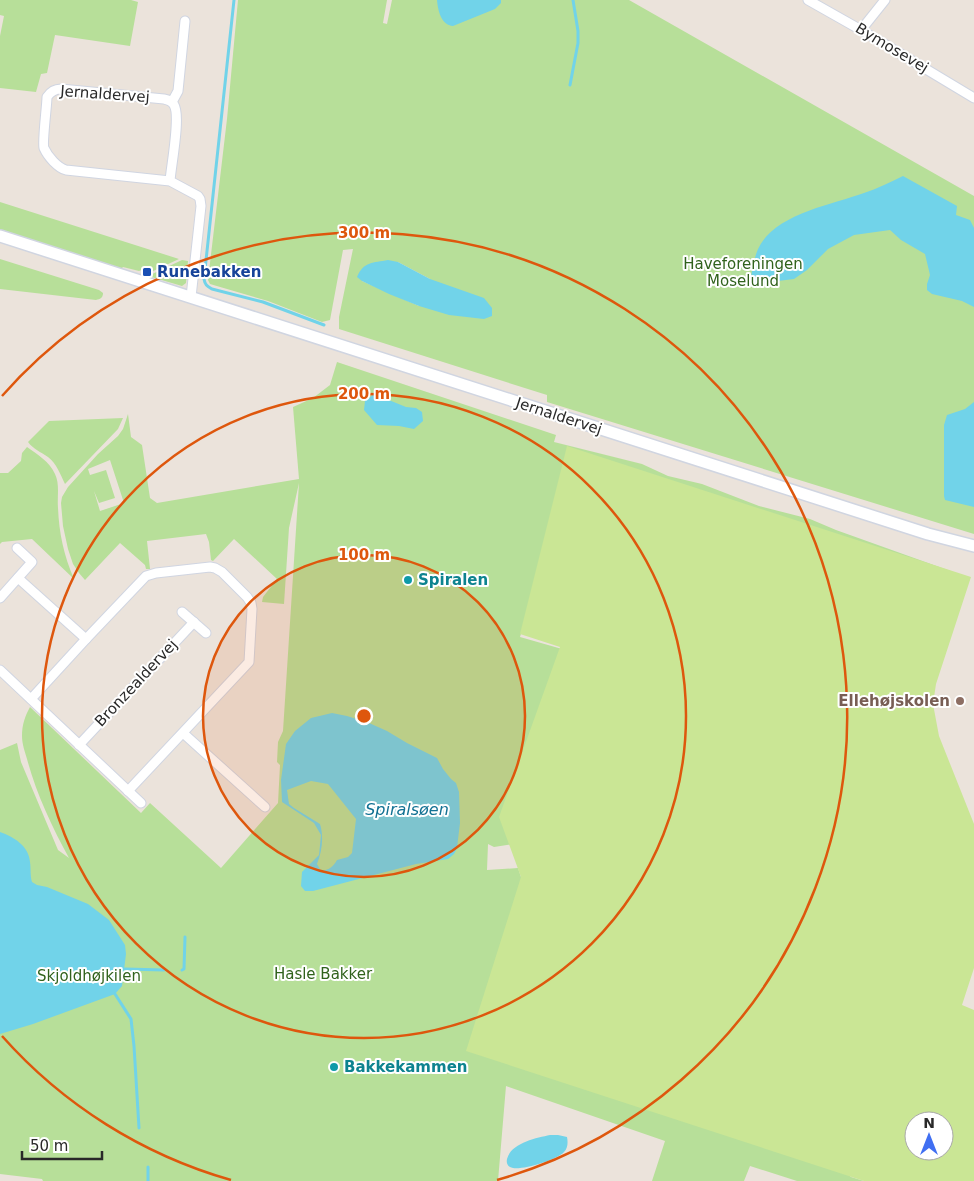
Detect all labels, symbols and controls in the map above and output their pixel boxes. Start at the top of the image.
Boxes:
street label: Bymosevej [852,19,932,77]
street label: Jernaldervej [59,82,150,106]
text: 300 m [338,224,390,242]
park label: Haveforeningen Moselund [683,255,803,290]
place label: Runebakken [157,263,261,281]
marker: Runebakken [141,266,153,278]
text: 200 m [338,385,390,403]
street label: Jernaldervej [513,393,604,438]
text: 100 m [338,546,390,564]
place label: Spiralen [418,571,488,589]
marker: Spiralen [402,574,414,586]
street label: Bronzealdervej [91,636,181,730]
place label: Ellehøjskolen [838,692,950,710]
marker: Ellehøjskolen [954,695,966,707]
centre of rings [355,707,373,725]
water label: Spiralsøen [365,800,449,819]
park label: Hasle Bakker [274,965,373,983]
park label: Skjoldhøjkilen [37,967,141,985]
place label: Bakkekammen [344,1058,468,1076]
marker: Bakkekammen [328,1061,340,1073]
north arrow [904,1111,954,1161]
text: N [923,1115,935,1131]
scale bar [22,1128,102,1160]
text: 50 m [30,1137,68,1155]

